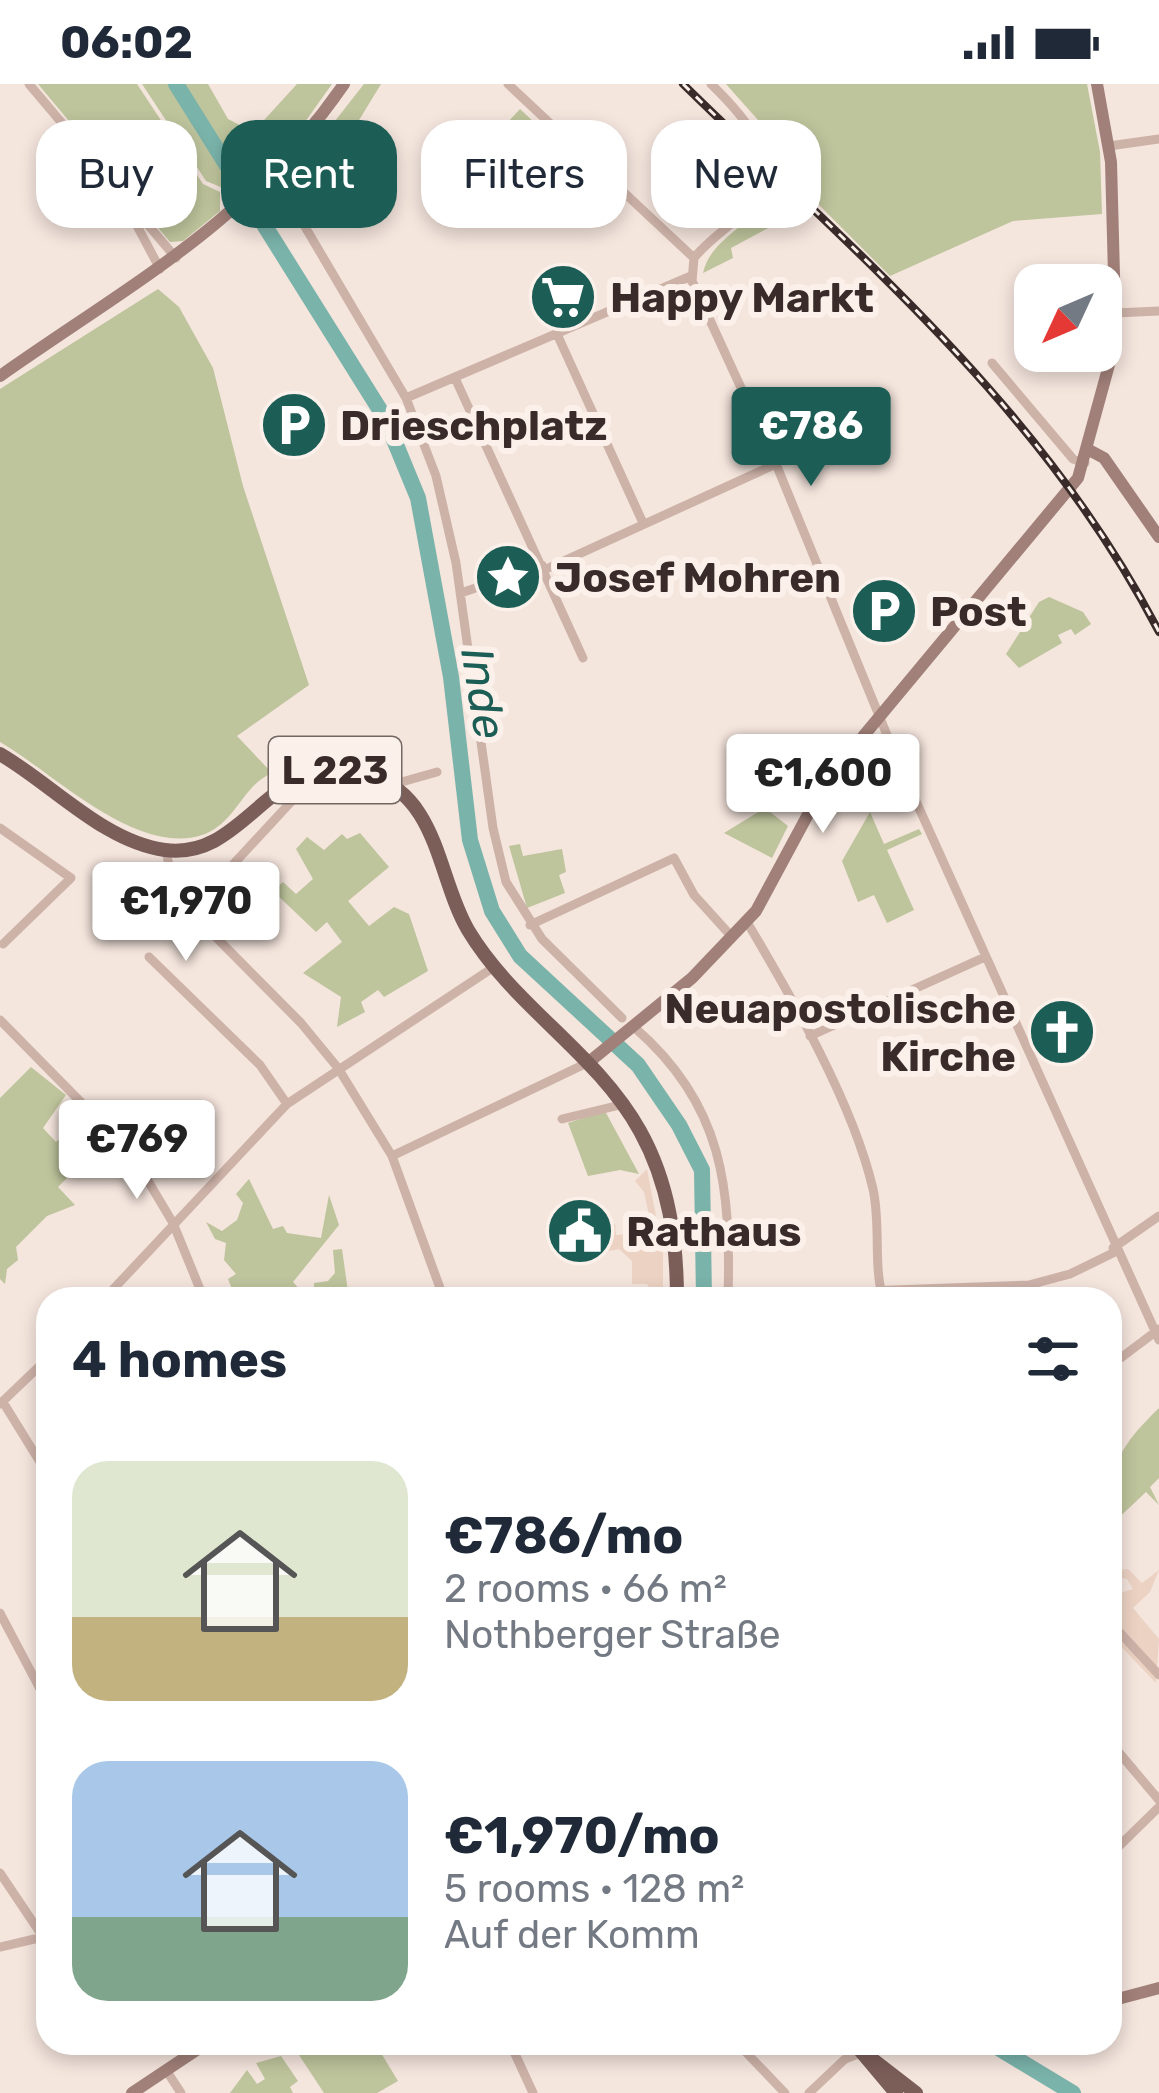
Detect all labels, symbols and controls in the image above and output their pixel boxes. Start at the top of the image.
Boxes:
text: 06:02 [60,16,193,69]
chip: Buy [36,120,197,228]
chip: Rent [221,120,397,228]
chip: Filters [421,120,627,228]
chip: New [651,120,821,228]
supermarket icon: Happy Markt [528,262,598,332]
north arrow [1014,264,1122,372]
map controls [1014,264,1122,372]
place label: Happy Markt [610,273,874,323]
pin: €786 [740,387,882,489]
parking icon: Drieschplatz [259,390,329,460]
place label: Drieschplatz [340,401,607,451]
text: €786 [759,403,863,449]
place icon: Josef Mohren [473,542,543,612]
place label: Josef Mohren [554,553,841,603]
parking icon: Post [849,576,919,646]
place label: Post [930,587,1027,637]
water label: Inde [450,644,517,742]
pin: €1,600 [725,734,921,836]
road number: L 223 [269,737,401,803]
text: €1,600 [753,750,893,796]
pin: €1,970 [88,862,284,964]
text: €1,970 [119,878,253,924]
place label: Neuapostolische Kirche [664,984,1016,1082]
church icon: Neuapostolische Kirche [1027,997,1097,1067]
pin: €769 [66,1100,208,1202]
text: €769 [86,1116,188,1162]
public building icon: Rathaus [545,1196,615,1266]
place label: Rathaus [626,1207,801,1257]
icon: filters [1020,1326,1086,1392]
text: 4 homes [72,1329,287,1390]
text: €786/mo [444,1505,683,1566]
icon: home [168,1509,312,1653]
text: 2 rooms · 66 m² [444,1566,727,1612]
text: Nothberger Straße [444,1612,781,1658]
text: €1,970/mo [444,1805,720,1866]
icon: home [168,1809,312,1953]
text: 5 rooms · 128 m² [444,1866,744,1912]
text: Auf der Komm [444,1912,700,1958]

